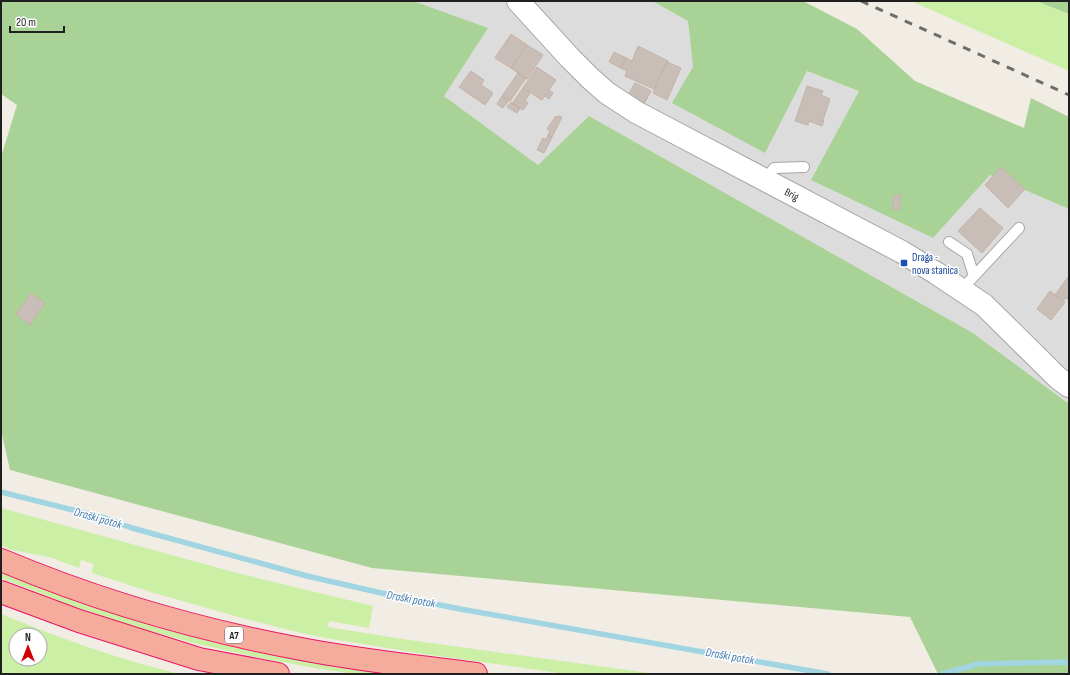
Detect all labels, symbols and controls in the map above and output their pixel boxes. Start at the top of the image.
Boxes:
scale bar [10,8,64,34]
text: 20 m [16,15,36,30]
street label: Brig [782,185,802,204]
place label: Draga - nova stanica [912,251,958,277]
marker: Draga - nova stanica [899,258,909,268]
water label: Draški potok [72,504,124,533]
water label: Draški potok [385,587,437,612]
north arrow [8,627,48,667]
road number: A7 [225,627,243,643]
text: N [25,631,31,644]
water label: Draški potok [704,645,756,668]

